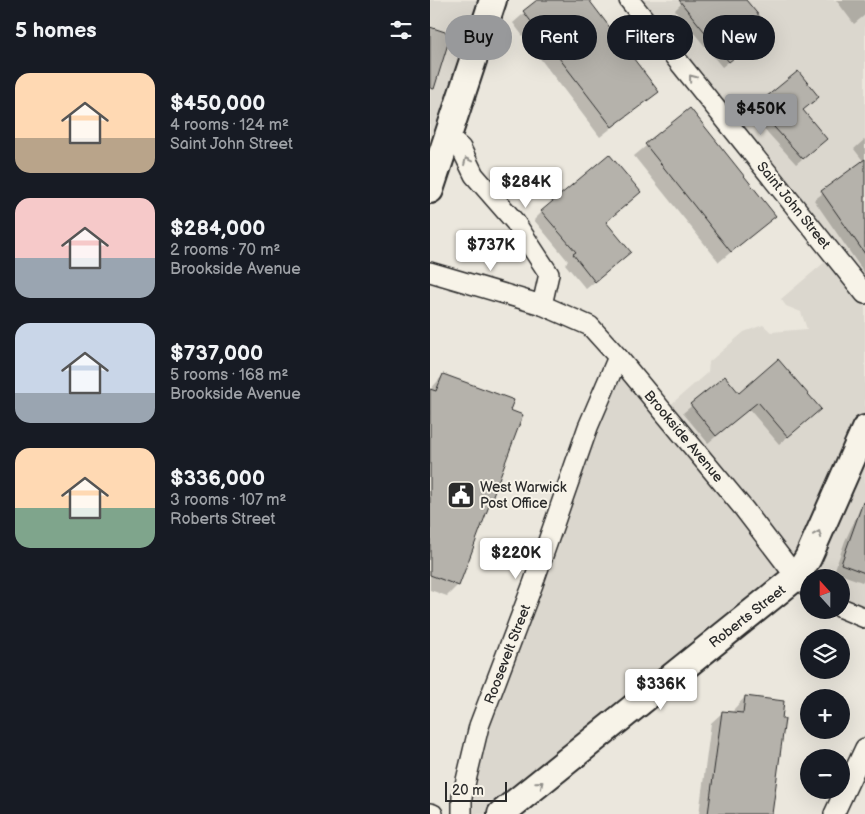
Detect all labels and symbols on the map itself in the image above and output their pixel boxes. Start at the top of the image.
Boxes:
one-way arrow [690,75,698,84]
pin: $450K [726,94,796,136]
one-way arrow [463,157,474,166]
street label: Saint John Street [753,158,834,253]
pin: $284K [491,166,561,209]
pin: $737K [456,230,526,272]
street label: Brookside Avenue [640,387,727,486]
place label: West Warwick Post Office [480,479,567,512]
public building icon: West Warwick Post Office [446,480,476,510]
one-way arrow [812,530,822,539]
pin: $220K [481,538,551,580]
north arrow [800,569,850,619]
street label: Roberts Street [706,581,789,652]
street label: Roosevelt Street [481,601,535,706]
pin: $336K [626,668,696,711]
scale bar [445,779,508,802]
one-way arrow [534,780,543,789]

